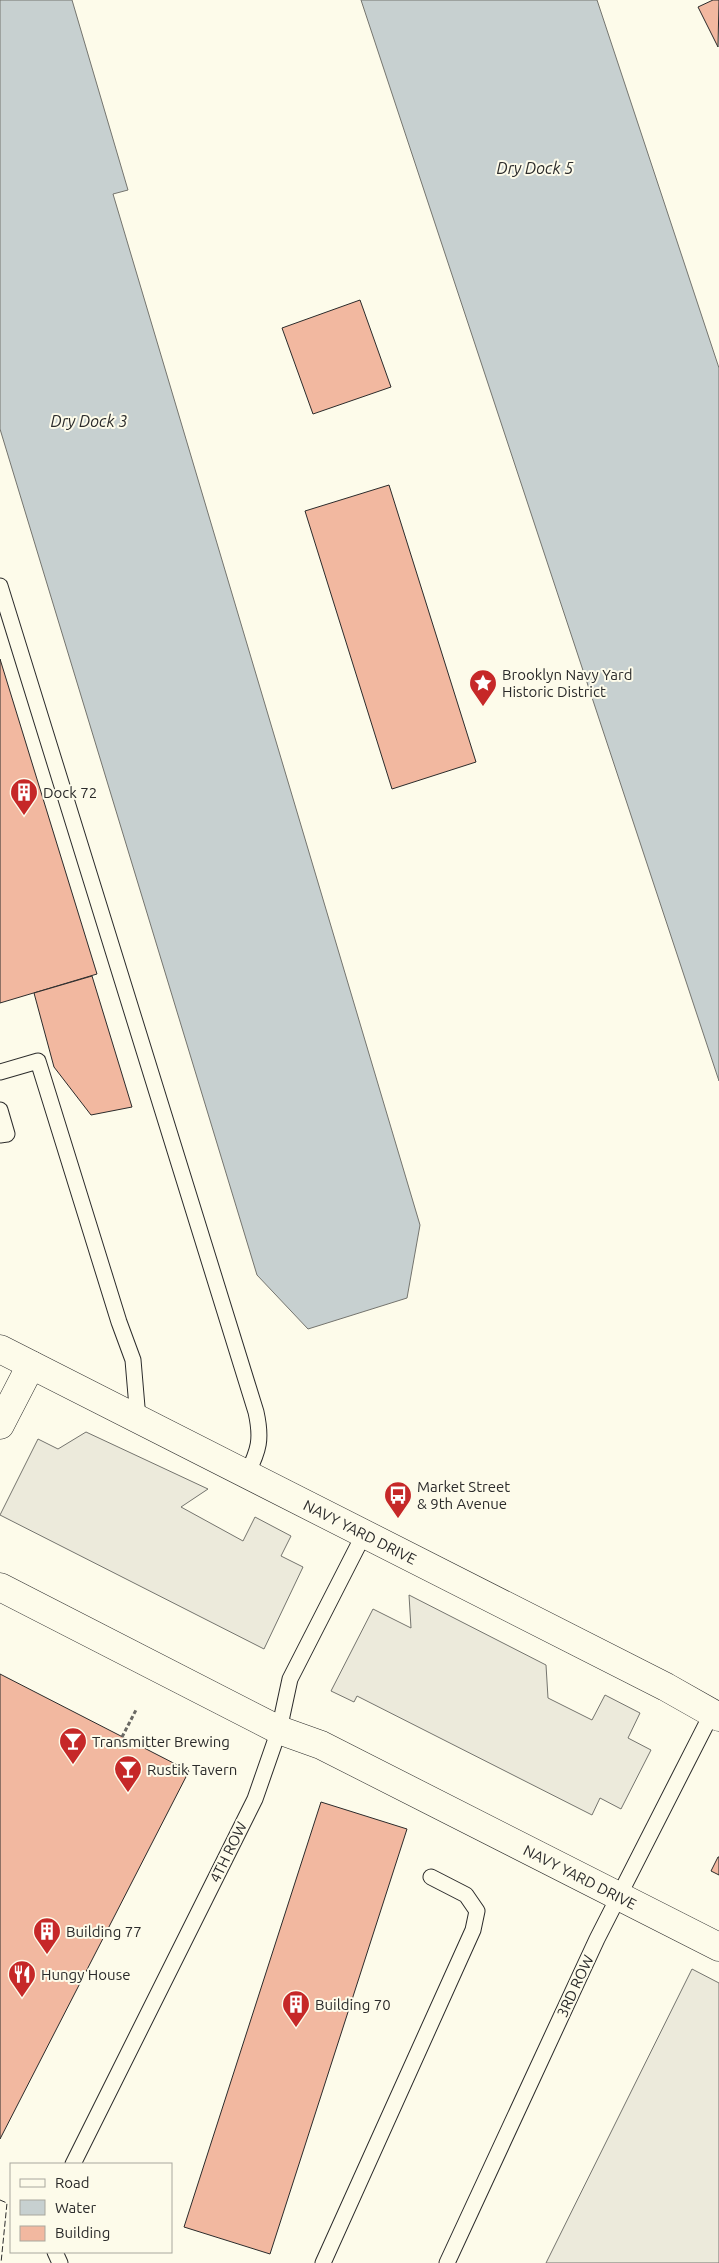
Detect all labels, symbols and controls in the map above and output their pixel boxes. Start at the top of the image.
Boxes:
water label: Dry Dock 5 [497,159,574,177]
water label: Dry Dock 3 [51,412,128,430]
place label: Brooklyn Navy Yard Historic District [502,666,632,700]
place icon: Brooklyn Navy Yard Historic District [468,668,498,707]
building icon: Dock 72 [9,777,39,816]
place label: Dock 72 [43,784,97,801]
place label: Market Street & 9th Avenue [417,1478,510,1512]
bus stop icon: Market Street & 9th Avenue [383,1480,413,1519]
street label: NAVY YARD DRIVE [301,1496,419,1568]
bar icon: Transmitter Brewing [58,1726,88,1765]
place label: Transmitter Brewing [92,1733,230,1750]
bar icon: Rustik Tavern [113,1754,143,1793]
place label: Rustik Tavern [147,1761,237,1778]
street label: 4TH ROW [206,1819,250,1885]
street label: NAVY YARD DRIVE [521,1841,639,1913]
building icon: Building 77 [32,1916,62,1955]
place label: Building 77 [66,1923,142,1940]
street label: 3RD ROW [553,1952,597,2020]
restaurant icon: Hungy House [7,1959,37,1998]
place label: Hungy House [41,1966,130,1983]
building icon: Building 70 [281,1989,311,2028]
place label: Building 70 [315,1996,391,2013]
legend [10,2163,172,2253]
text: Road [55,2174,90,2191]
text: Water [55,2199,96,2216]
text: Building [55,2224,110,2241]

